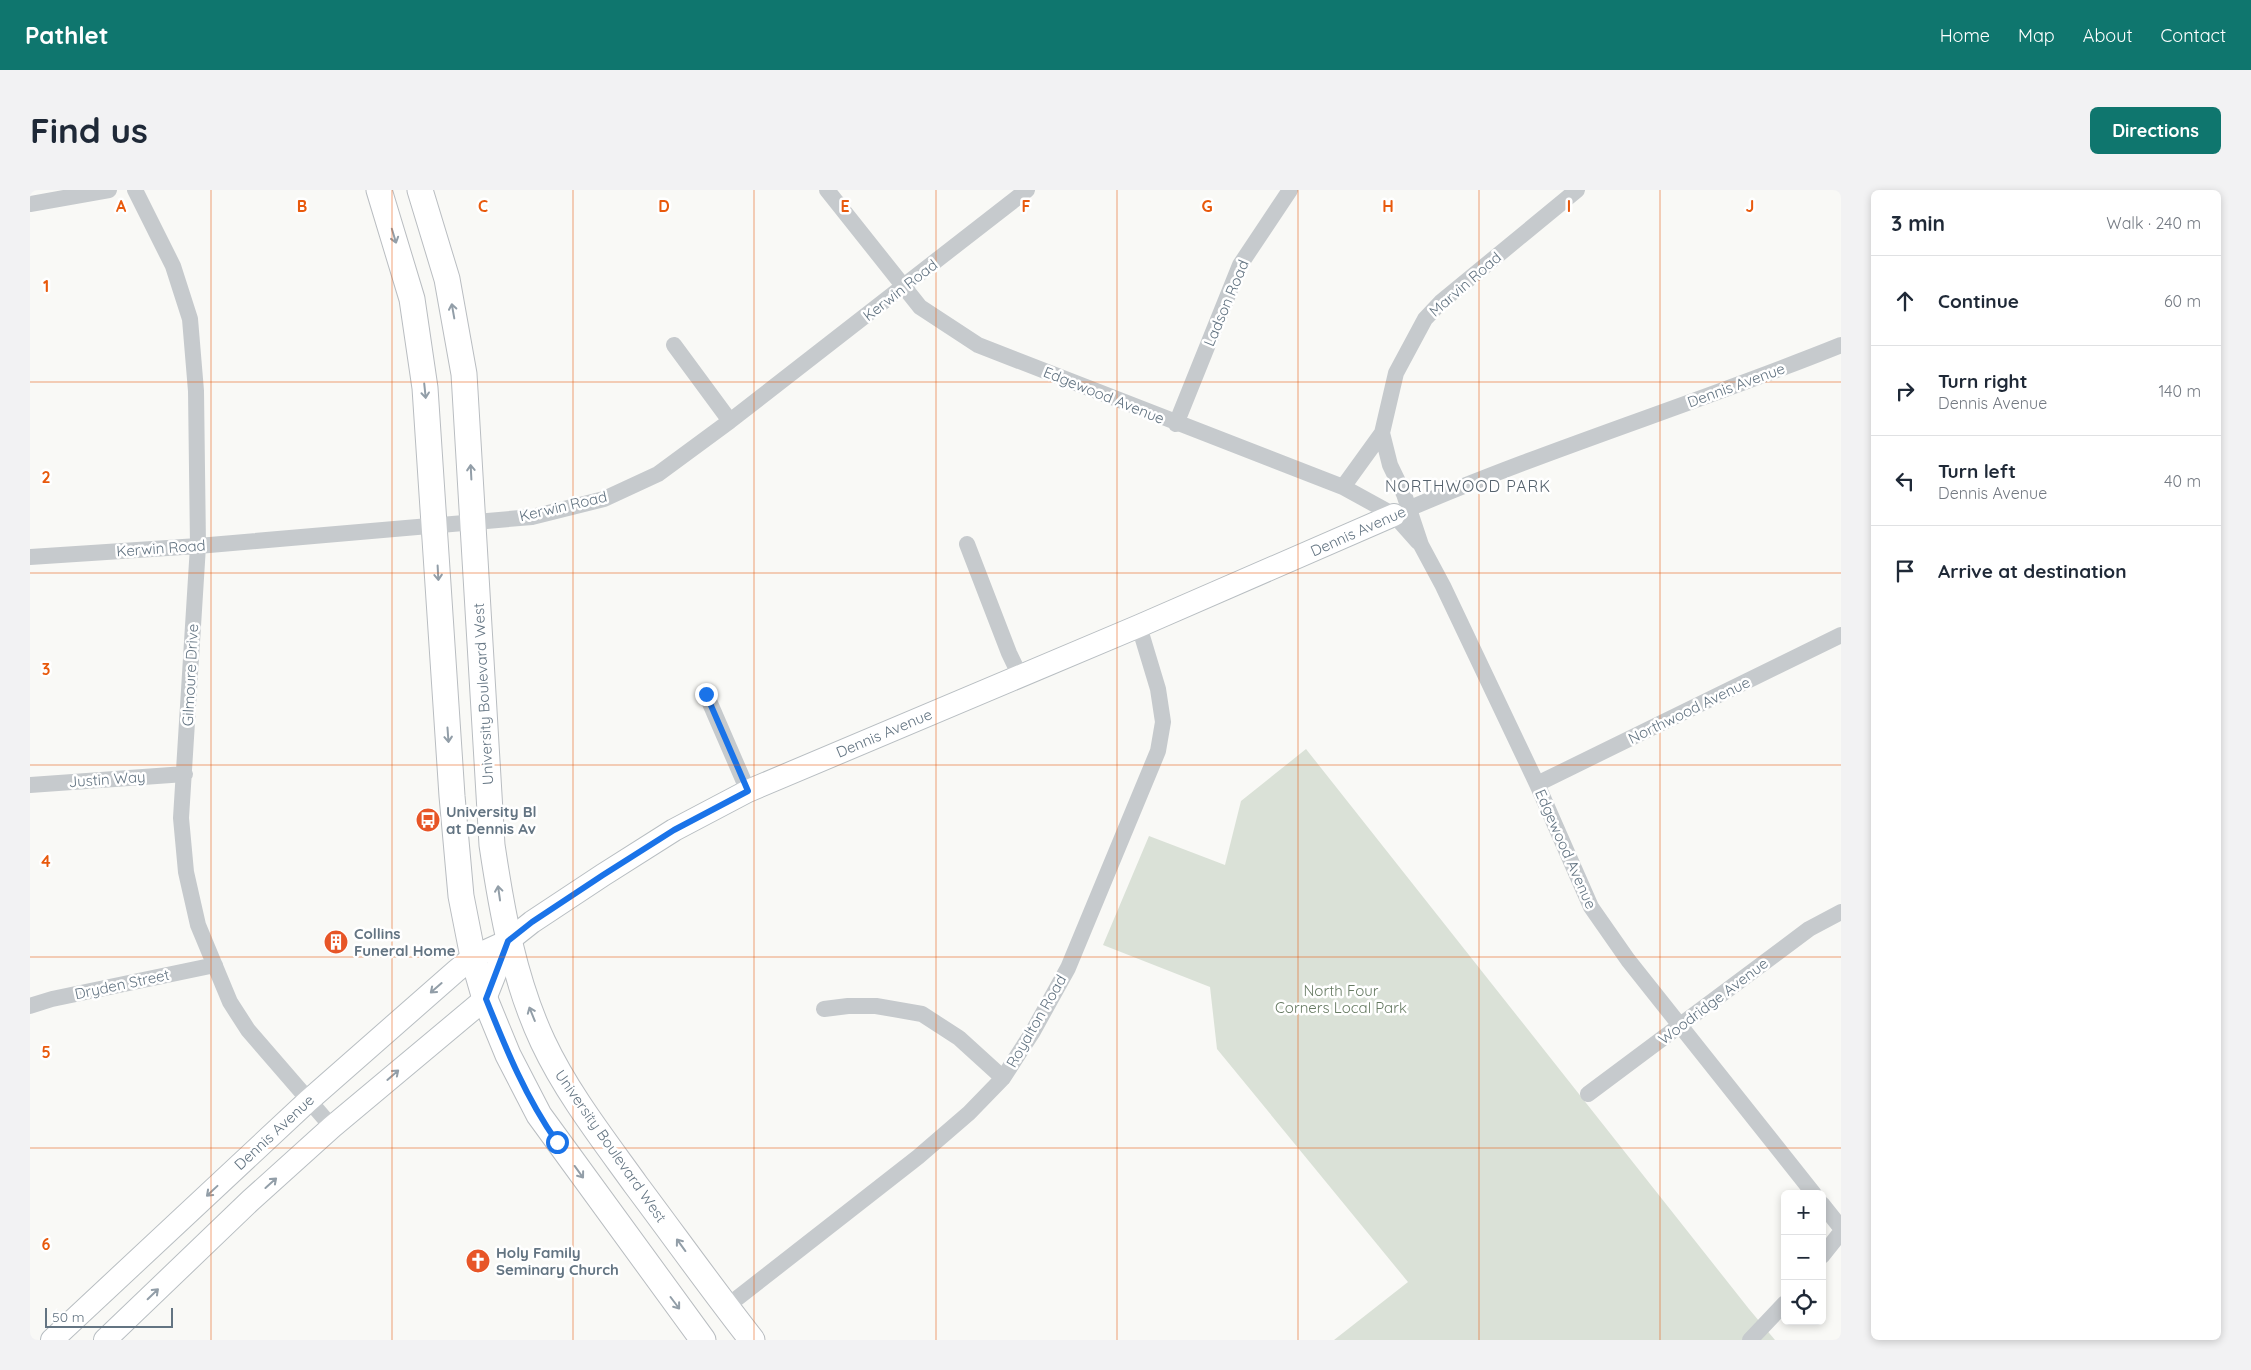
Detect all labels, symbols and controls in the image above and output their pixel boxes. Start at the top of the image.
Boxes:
text: Pathlet [25,20,109,50]
text: Home [1940,24,1990,47]
text: Map [2018,24,2055,47]
text: About [2083,24,2133,47]
text: Contact [2161,24,2226,47]
button: Directions [2090,107,2221,154]
text: Find us [30,108,148,152]
text: A [116,196,127,216]
text: B [297,196,307,216]
text: C [478,196,488,216]
text: D [658,196,670,216]
text: E [840,196,850,216]
text: F [1022,196,1031,216]
text: G [1201,196,1213,216]
text: H [1382,196,1394,216]
text: I [1567,196,1571,216]
text: J [1746,196,1754,216]
text: 3 min [1891,210,1945,236]
text: Walk · 240 m [2106,213,2201,233]
one-way arrow [390,228,399,244]
street label: Marvin Road [1425,248,1505,320]
street label: Kerwin Road [859,255,941,325]
street label: Ladson Road [1199,257,1253,349]
text: 1 [43,276,49,296]
icon: ahead [1891,287,1919,315]
text: Continue [1938,289,2019,313]
text: 60 m [2164,291,2201,311]
one-way arrow [447,304,457,320]
street label: Dennis Avenue [1685,359,1787,411]
street label: Edgewood Avenue [1041,362,1167,428]
text: Turn right [1938,369,2027,393]
icon: right [1891,377,1919,405]
text: 140 m [2158,381,2201,401]
one-way arrow [421,382,430,398]
text: Dennis Avenue [1938,393,2047,413]
text: Turn left [1938,459,2016,483]
one-way arrow [466,465,475,481]
text: 2 [41,467,51,487]
icon: left [1891,467,1919,495]
text: 40 m [2164,471,2201,491]
district label: NORTHWOOD PARK [1385,476,1551,496]
text: Dennis Avenue [1938,483,2047,503]
street label: Kerwin Road [517,487,609,525]
street label: Dennis Avenue [1307,502,1409,560]
street label: Kerwin Road [116,535,206,561]
icon: arrive [1891,557,1919,585]
text: Arrive at destination [1938,559,2127,583]
one-way arrow [433,565,443,581]
street label: University Boulevard West [469,603,497,785]
street label: Gilmoure Drive [178,623,202,727]
text: 3 [42,659,50,679]
street label: Northwood Avenue [1625,672,1753,748]
route end [695,683,718,706]
street label: Dennis Avenue [833,704,935,762]
one-way arrow [444,727,453,743]
street label: Justin Way [68,767,146,791]
street label: Edgewood Avenue [1531,786,1601,912]
place label: University Bl at Dennis Av [446,802,537,838]
bus stop icon: University Bl at Dennis Av [415,807,441,833]
text: 4 [41,851,51,871]
one-way arrow [494,885,504,901]
place label: Collins Funeral Home [354,924,456,960]
building icon: Collins Funeral Home [323,929,349,955]
street label: Woodridge Avenue [1654,954,1772,1048]
street label: Dryden Street [73,965,171,1003]
street label: Royalton Road [1002,971,1070,1071]
park label: North Four Corners Local Park [1275,981,1407,1017]
one-way arrow [430,983,443,994]
one-way arrow [527,1007,536,1022]
text: 5 [41,1042,51,1062]
street label: University Boulevard West [551,1066,671,1226]
one-way arrow [386,1069,399,1081]
street label: Dennis Avenue [230,1090,318,1174]
route start [546,1131,569,1154]
one-way arrow [574,1165,584,1179]
one-way arrow [264,1177,277,1188]
one-way arrow [206,1185,218,1197]
map controls [1781,1190,1826,1325]
button: + [1781,1190,1826,1235]
text: 6 [42,1234,51,1254]
button: − [1781,1235,1826,1280]
one-way arrow [676,1238,686,1252]
place label: Holy Family Seminary Church [496,1243,619,1279]
church icon: Holy Family Seminary Church [465,1248,491,1274]
button: locate [1781,1280,1826,1325]
one-way arrow [146,1288,159,1300]
one-way arrow [670,1296,680,1310]
scale bar [45,1305,172,1328]
text: 50 m [52,1308,85,1326]

